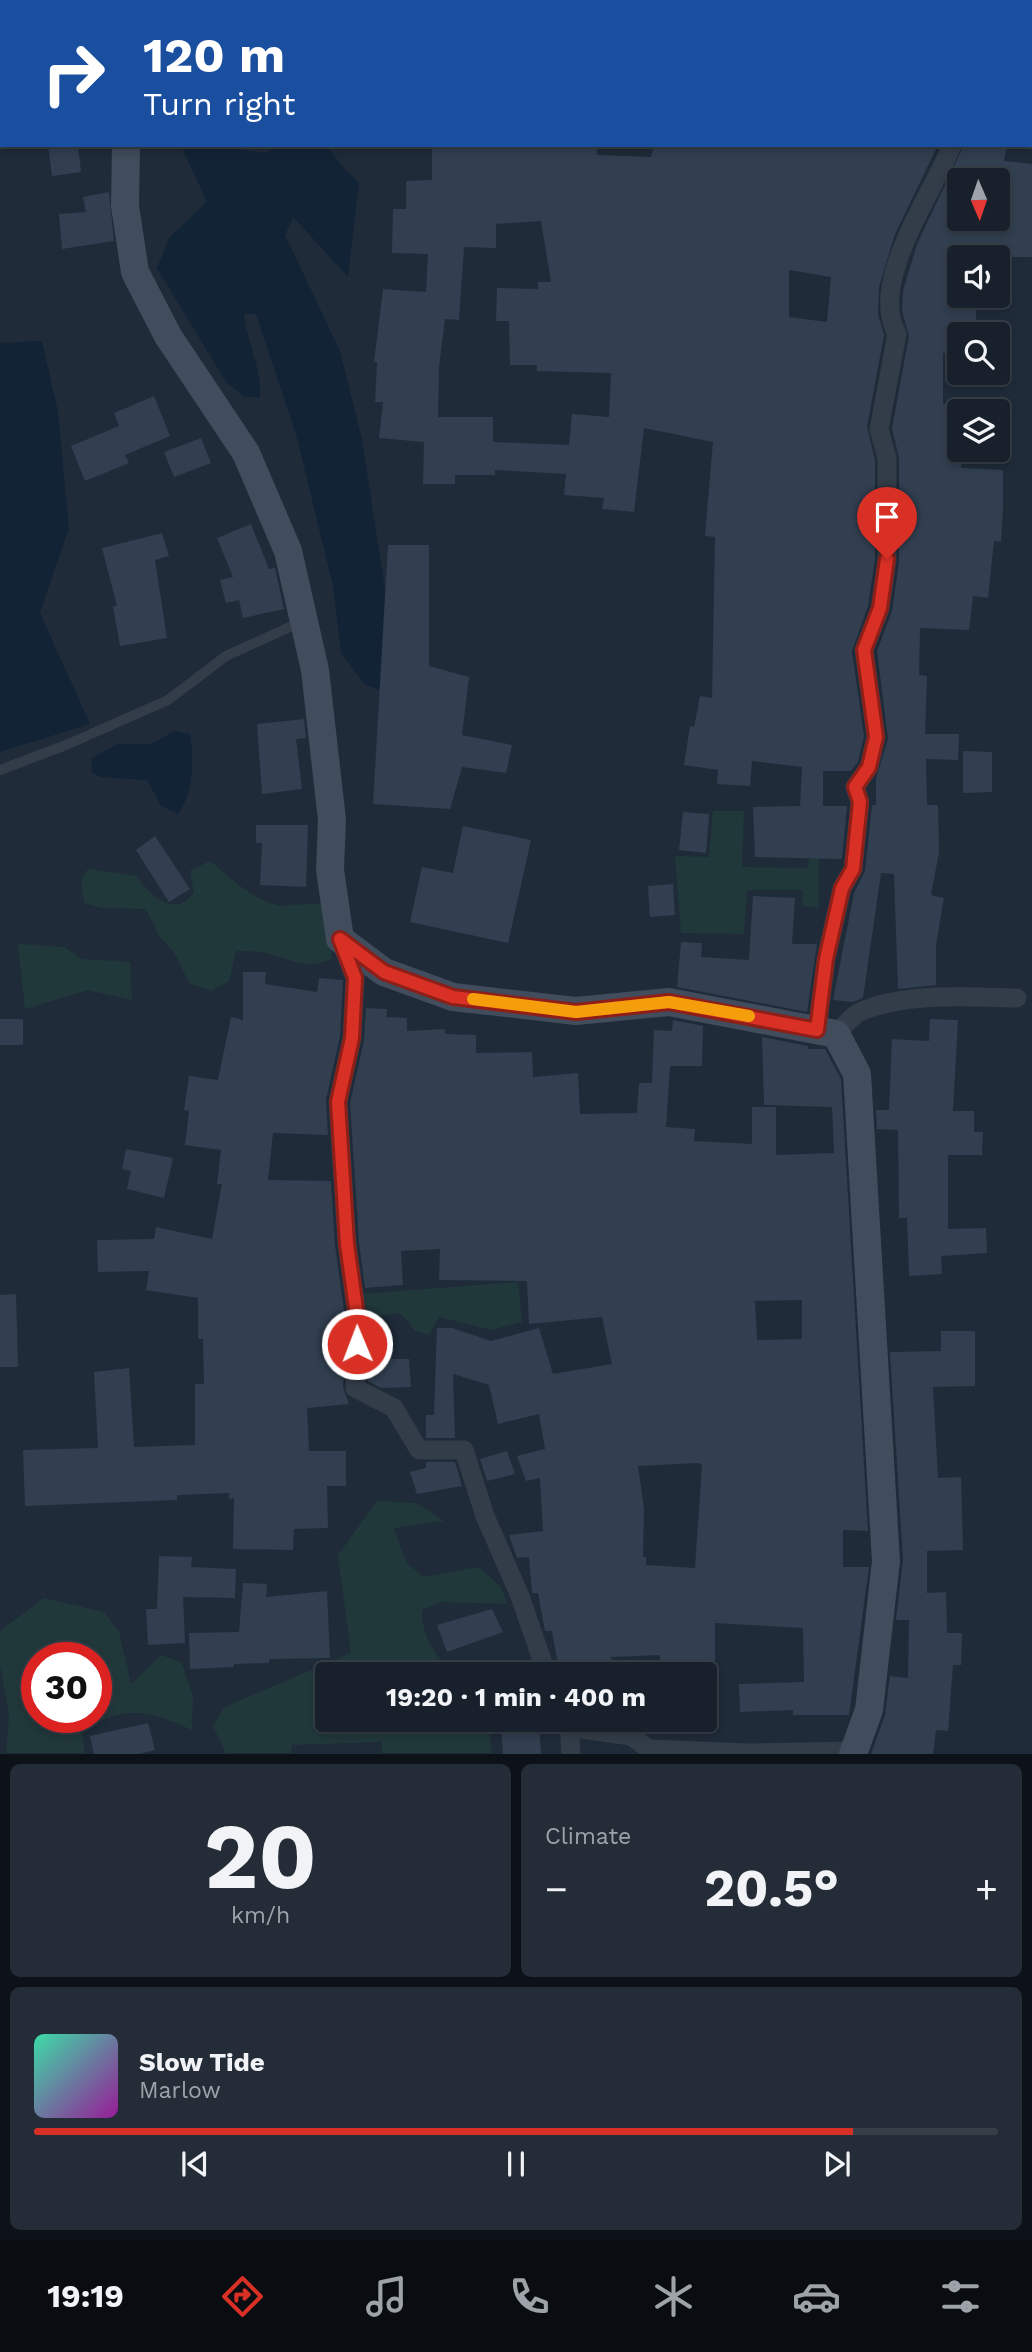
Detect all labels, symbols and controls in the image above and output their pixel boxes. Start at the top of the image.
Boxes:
text: 120 m [143,26,285,84]
icon: right [28,28,119,119]
text: Turn right [143,85,295,123]
north arrow [947,168,1010,231]
map controls [947,168,1010,462]
button: sound [947,245,1010,308]
button: search [947,322,1010,385]
button: layers [947,399,1010,462]
pin [857,487,917,559]
icon: arrive [868,498,906,536]
position arrow [320,1307,394,1381]
speed limit sign: 30 [21,1642,112,1733]
text: 19:20 · 1 min · 400 m [386,1682,646,1712]
text: 20 [204,1803,317,1910]
text: Climate [545,1823,631,1850]
text: 20.5° [704,1858,839,1919]
text: − [545,1867,568,1911]
text: + [975,1867,998,1911]
text: km/h [231,1902,290,1929]
text: Slow Tide [139,2047,265,2077]
text: Marlow [139,2077,221,2104]
icon: previous [176,2145,214,2183]
icon: pause [497,2145,535,2183]
icon: next [818,2145,856,2183]
icon: directions [218,2272,267,2321]
icon: music [362,2272,411,2321]
icon: phone [505,2272,554,2321]
icon: climate [649,2272,698,2321]
icon: car [792,2272,841,2321]
icon: filters [936,2272,985,2321]
text: 19:19 [47,2277,124,2315]

